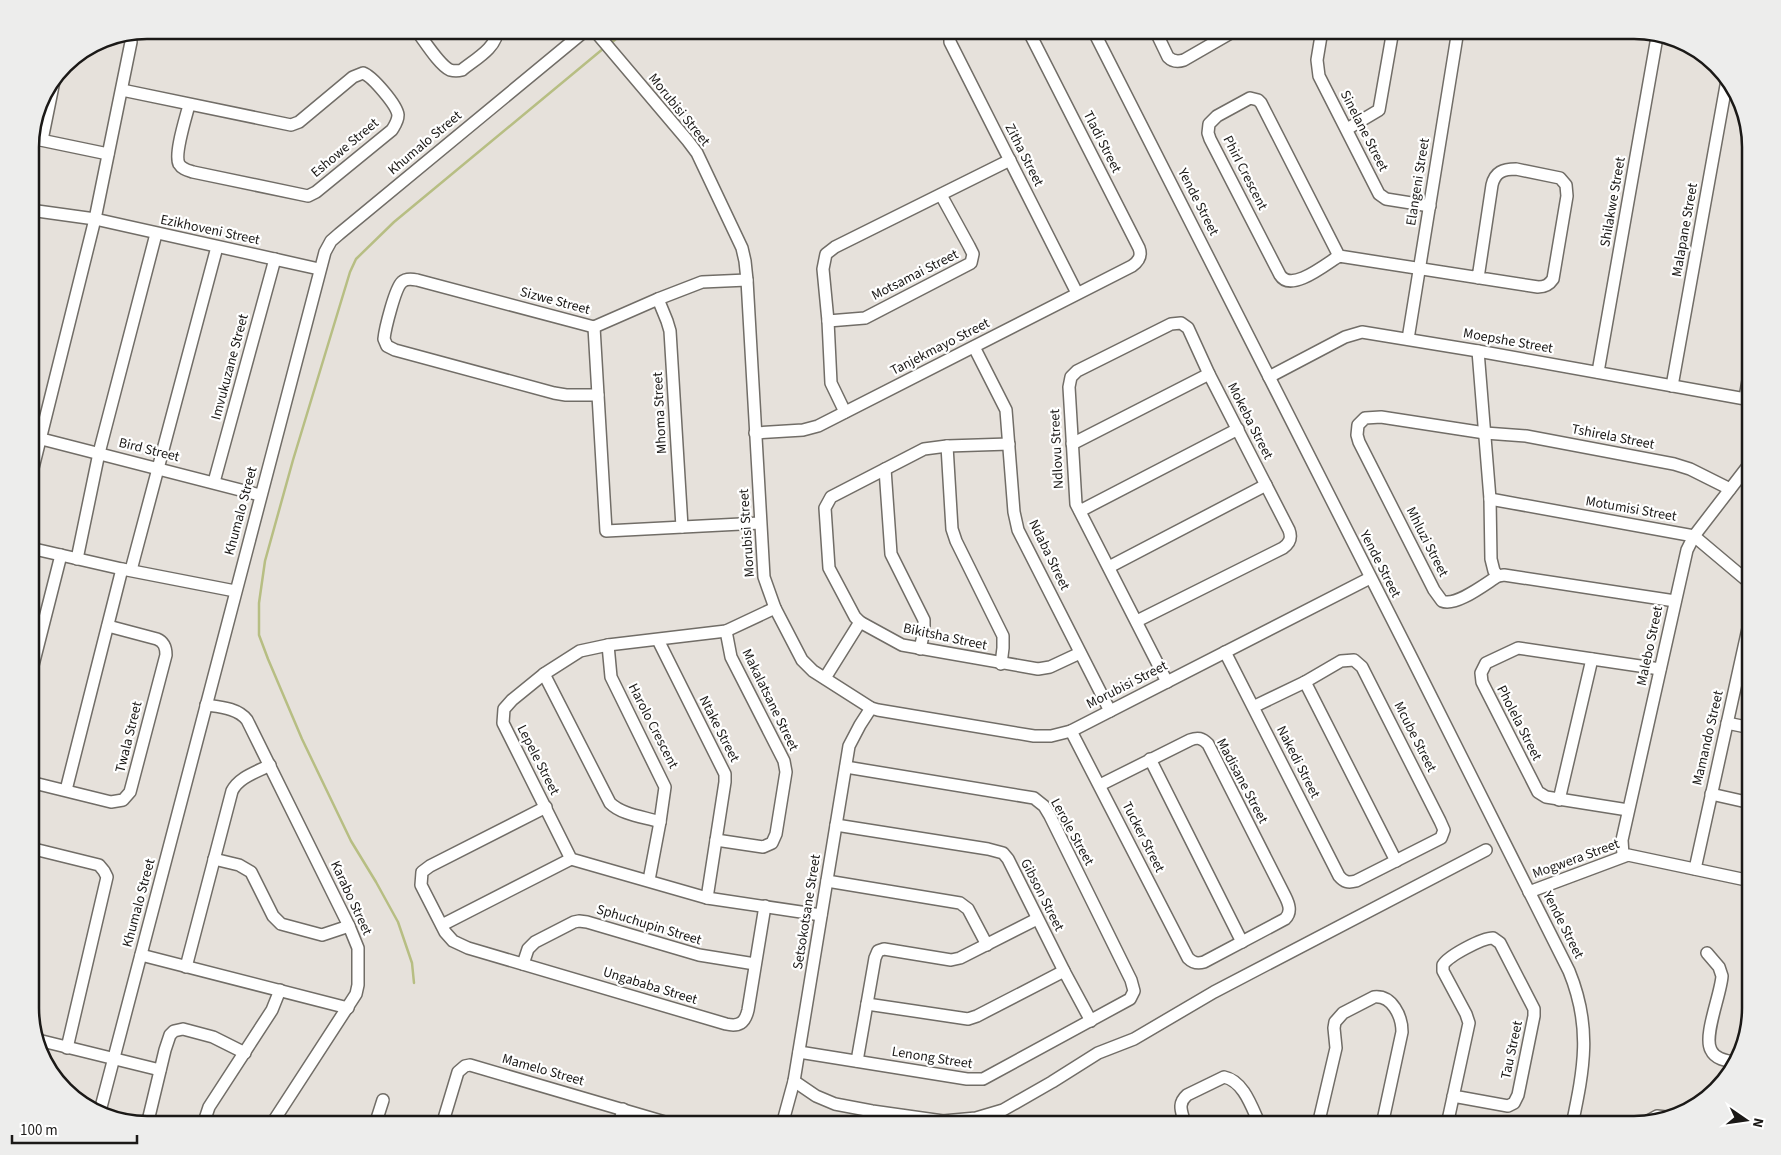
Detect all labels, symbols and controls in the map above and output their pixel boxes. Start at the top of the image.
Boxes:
street label: Morubisi Street [643,69,715,151]
street label: Sinelane Street [1335,87,1393,175]
street label: Khumalo Street [384,106,466,180]
street label: Tladi Street [1078,108,1126,177]
street label: Eshowe Street [307,113,384,182]
street label: Zitha Street [1000,120,1049,190]
street label: PhirI Crescent [1218,132,1272,214]
street label: Elangeni Street [1401,136,1435,227]
street label: Shilakwe Street [1595,155,1631,249]
street label: Yende Street [1172,164,1224,239]
street label: Malapane Street [1667,181,1703,279]
street label: Ezikhoveni Street [158,210,262,250]
street label: Motsamai Street [868,244,962,305]
street label: Sizwe Street [518,282,592,320]
street label: Imvukuzane Street [206,312,254,422]
street label: Tanjekmayo Street [887,313,993,381]
street label: Moepshe Street [1462,323,1555,359]
street label: Mhoma Street [648,371,672,454]
street label: Mokeba Street [1222,379,1278,463]
street label: Ndlovu Street [1045,408,1069,489]
street label: Tshirela Street [1570,419,1656,455]
street label: Bird Street [116,433,182,467]
street label: Khumalo Street [220,464,263,558]
street label: Morubisi Street [734,488,760,578]
street label: Motumisi Street [1584,491,1678,527]
street label: Mhluzi Street [1401,503,1453,581]
street label: Ndaba Street [1023,516,1075,594]
street label: Yende Street [1354,526,1406,601]
street label: Malebo Street [1632,604,1668,688]
street label: Bikitsha Street [901,618,989,656]
street label: Makalatsane Street [737,646,804,755]
street label: Morubisi Street [1083,656,1171,714]
street label: Harolo Crescent [623,680,683,772]
street label: Pholela Street [1491,682,1547,764]
street label: Mamando Street [1687,688,1729,787]
street label: Ntake Street [694,692,744,766]
street label: Mcube Street [1389,698,1441,776]
street label: Twala Street [111,699,148,775]
street label: Lepele Street [512,721,564,799]
street label: Nakedi Street [1271,722,1325,802]
street label: Madisane Street [1211,735,1273,827]
street label: Lerole Street [1045,795,1099,870]
street label: Tucker Street [1117,798,1170,876]
street label: Mogwera Street [1530,834,1623,884]
street label: Setsokotsane Street [788,853,826,971]
street label: Gibson Street [1015,855,1069,935]
street label: Khumalo Street [118,856,161,950]
street label: Karabo Street [325,858,377,939]
street label: Yende Street [1537,887,1589,962]
street label: Sphuchupin Street [594,900,704,951]
street label: Ungababa Street [600,962,700,1010]
street label: Tau Street [1496,1019,1528,1081]
street label: Lenong Street [890,1042,974,1074]
street label: Mamelo Street [499,1049,587,1091]
north arrow [1721,1095,1771,1145]
scale bar [12,1112,138,1144]
text: N [1747,1116,1768,1129]
text: 100 m [20,1120,58,1141]

